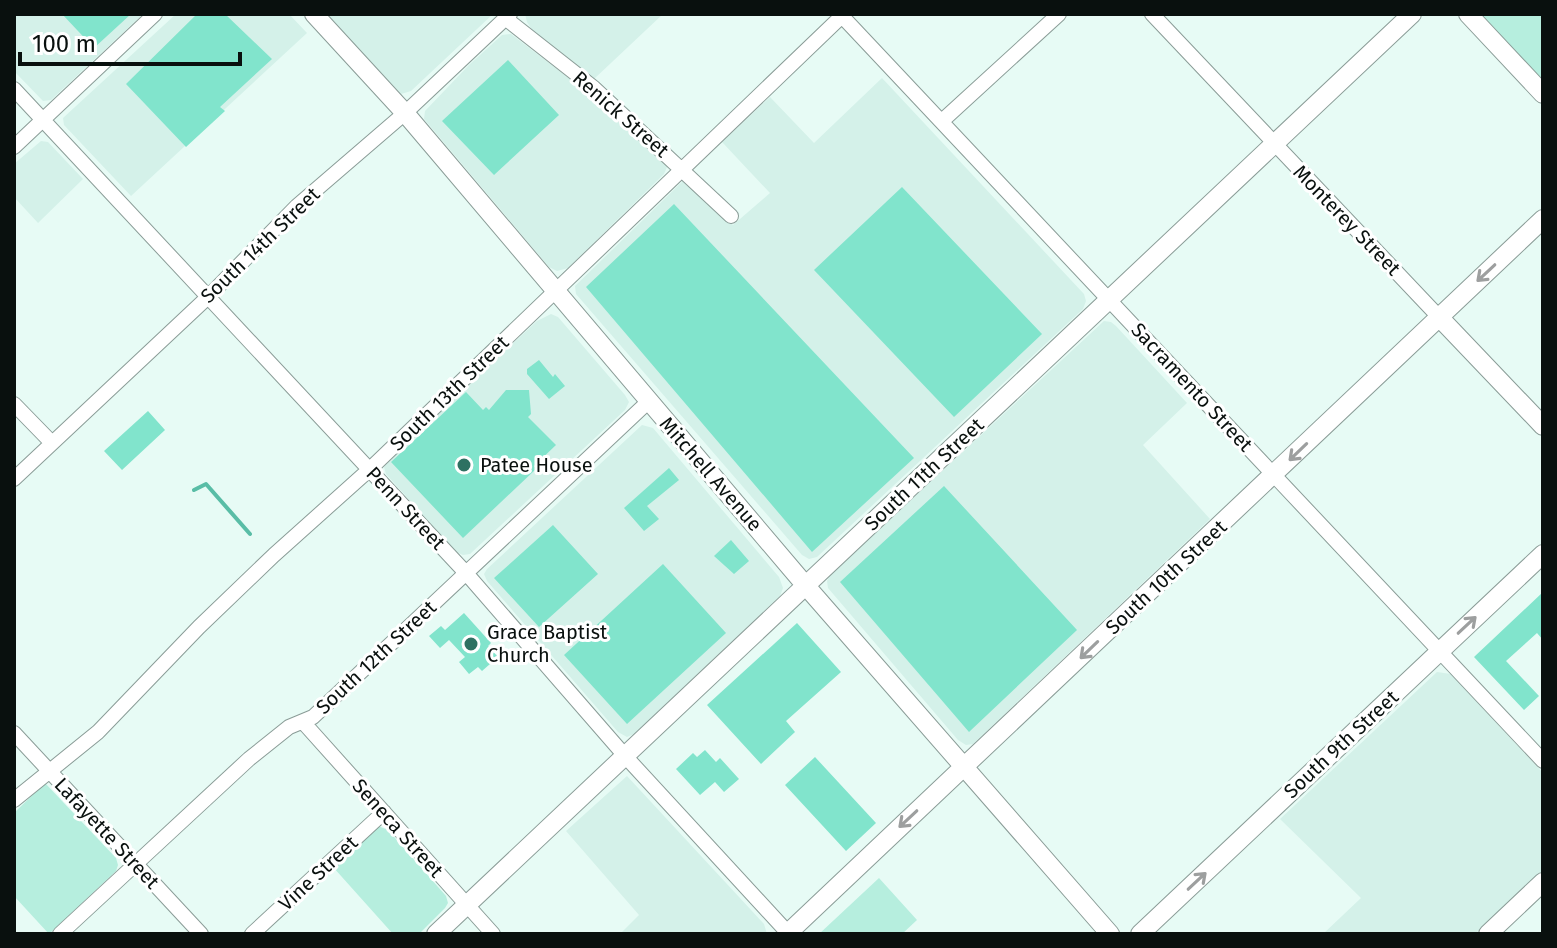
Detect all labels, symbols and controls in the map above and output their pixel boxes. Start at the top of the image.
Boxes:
scale bar [20,16,240,66]
text: 100 m [32,30,96,58]
street label: Renick Street [568,66,675,163]
street label: Monterey Street [1288,160,1406,281]
street label: South 14th Street [195,182,325,308]
one-way arrow [1476,263,1496,282]
street label: Sacramento Street [1126,318,1258,457]
street label: South 13th Street [385,330,514,456]
street label: Mitchell Avenue [655,412,767,536]
street label: South 11th Street [860,412,989,535]
one-way arrow [1288,442,1308,461]
place label: Patee House [480,453,593,477]
marker: Patee House [455,456,473,474]
street label: Penn Street [361,461,451,555]
street label: South 10th Street [1100,514,1232,639]
street label: South 12th Street [311,595,442,719]
one-way arrow [1457,616,1477,635]
place label: Grace Baptist Church [487,620,608,667]
marker: Grace Baptist Church [462,635,480,653]
one-way arrow [1080,640,1099,659]
street label: South 9th Street [1279,684,1404,803]
street label: Lafayette Street [50,773,165,894]
street label: Seneca Street [348,774,449,883]
one-way arrow [898,810,918,828]
street label: Vine Street [274,830,363,916]
one-way arrow [1186,872,1206,890]

